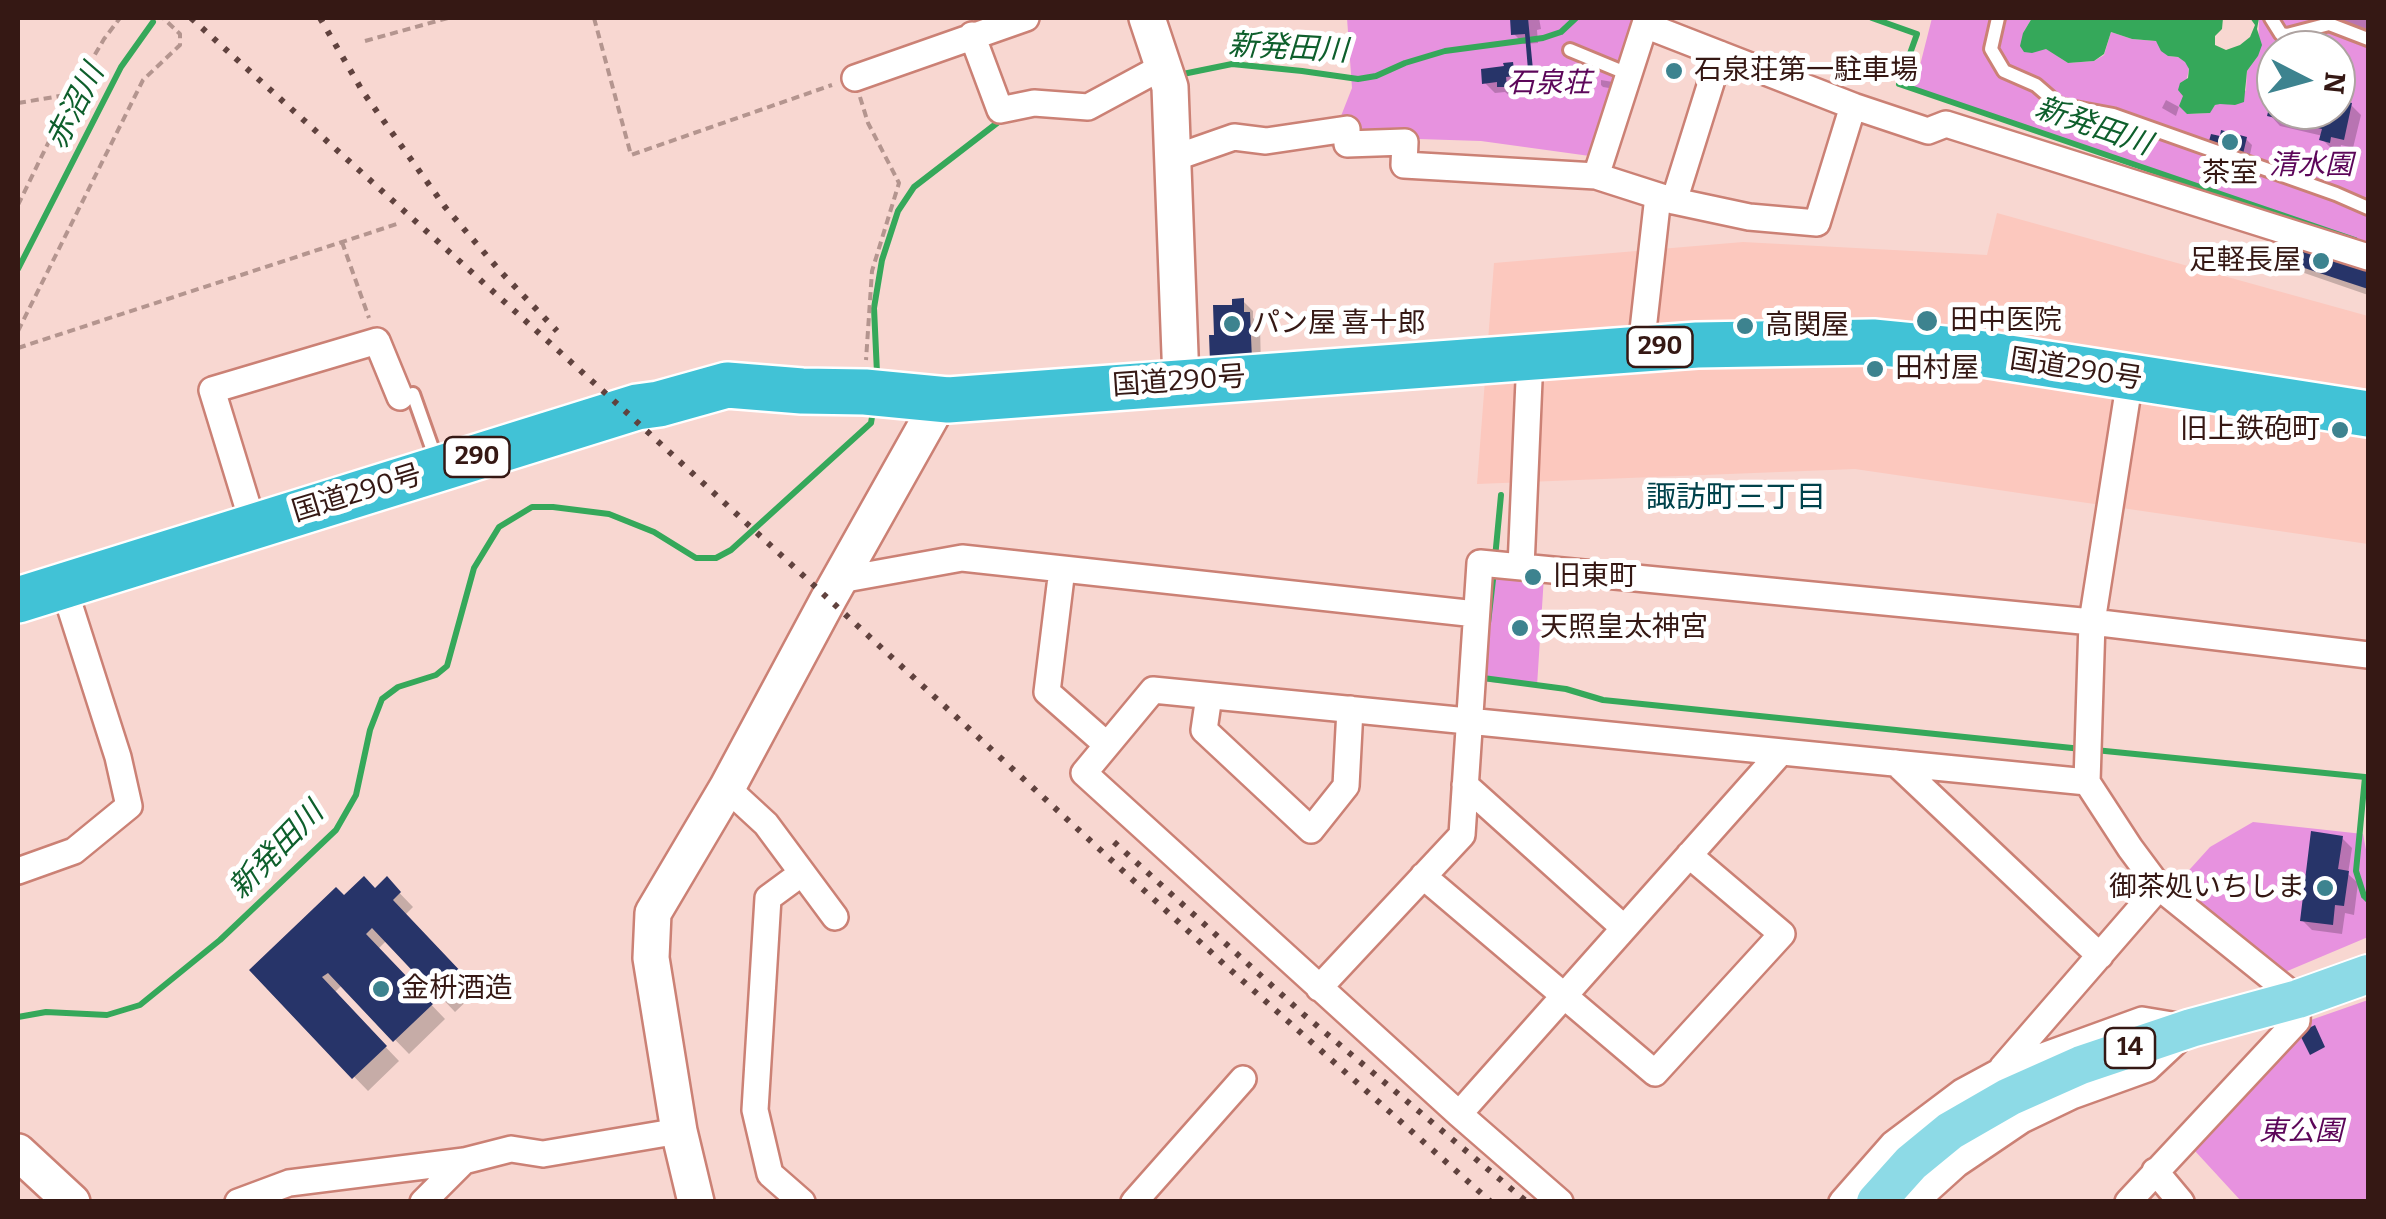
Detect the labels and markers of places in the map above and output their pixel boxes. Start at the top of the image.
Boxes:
place label: 石泉荘第一駐車場 [1694,54,1918,88]
marker: 石泉荘第一駐車場 [1663,60,1685,82]
marker: 茶室 [2219,131,2241,153]
place label: 茶室 [2202,157,2258,191]
place label: 足軽長屋 [2189,244,2301,278]
marker: 足軽長屋 [2310,250,2332,272]
place label: 田中医院 [1950,304,2062,338]
place label: パン屋 喜十郎 [1252,307,1426,341]
marker: 田中医院 [1914,308,1940,334]
place label: 高関屋 [1765,309,1849,343]
marker: パン屋 喜十郎 [1221,313,1243,335]
marker: 高関屋 [1734,315,1756,337]
place label: 田村屋 [1895,352,1979,386]
marker: 田村屋 [1864,358,1886,380]
place label: 旧上鉄砲町 [2180,413,2320,447]
marker: 旧上鉄砲町 [2329,419,2351,441]
place label: 旧東町 [1553,560,1637,594]
marker: 旧東町 [1522,566,1544,588]
place label: 天照皇太神宮 [1540,611,1708,645]
marker: 天照皇太神宮 [1509,617,1531,639]
place label: 御茶処いちしま [2109,871,2305,905]
marker: 御茶処いちしま [2314,877,2336,899]
place label: 金枡酒造 [401,972,513,1006]
marker: 金枡酒造 [370,978,392,1000]

